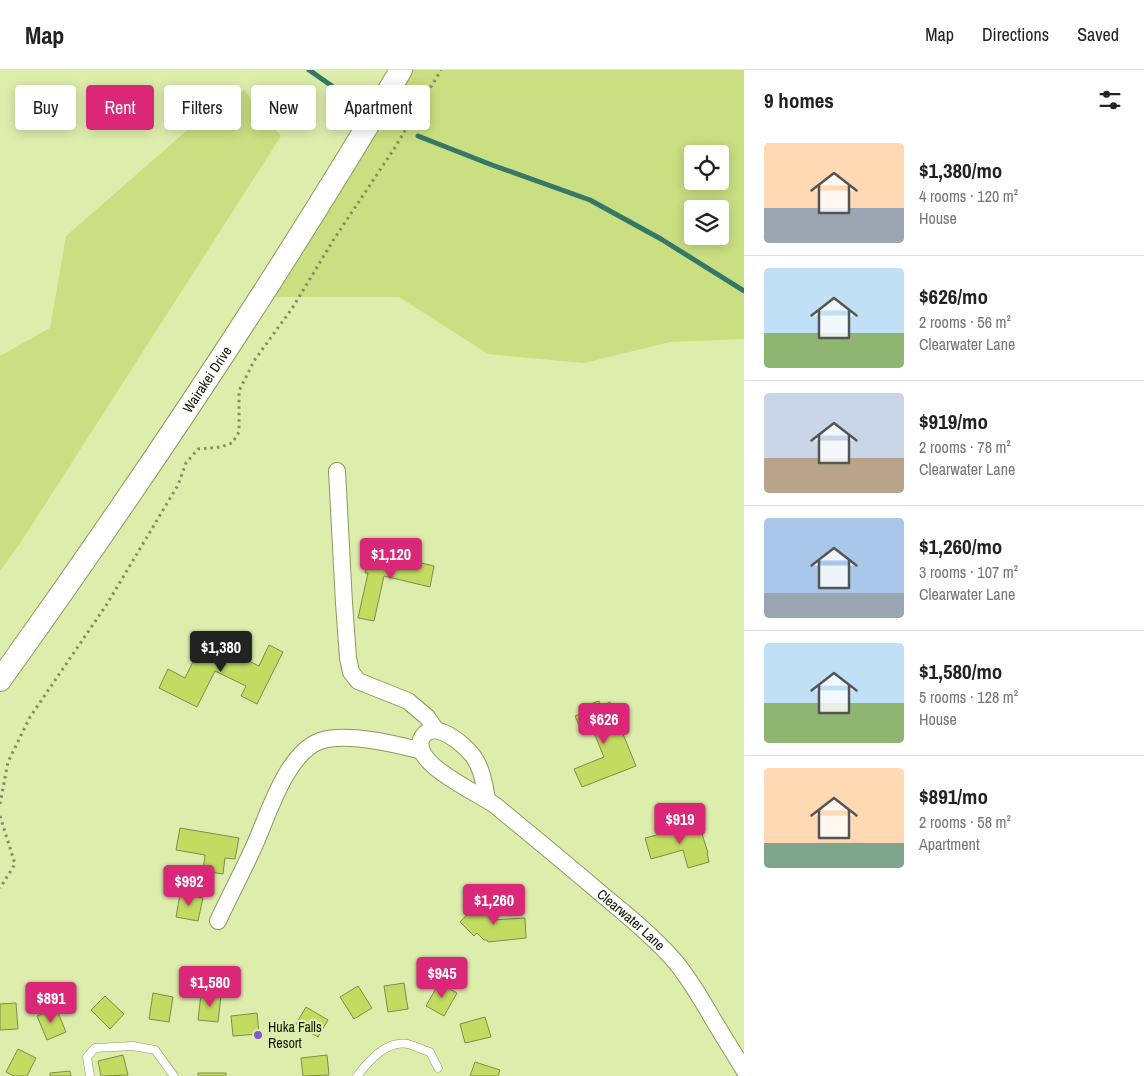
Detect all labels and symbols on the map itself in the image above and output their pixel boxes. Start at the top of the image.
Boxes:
street label: Wairakei Drive [178,343,235,416]
pin: $1,120 [350,538,432,580]
pin: $1,380 [180,630,262,673]
pin: $626 [574,702,634,745]
pin: $919 [650,802,710,845]
pin: $992 [159,864,219,907]
pin: $1,260 [453,884,535,926]
street label: Clearwater Lane [593,885,669,954]
pin: $945 [412,956,472,999]
pin: $1,580 [169,966,251,1008]
pin: $891 [21,982,81,1024]
place label: Huka Falls Resort [268,1018,322,1052]
marker: Huka Falls Resort [252,1029,264,1041]

